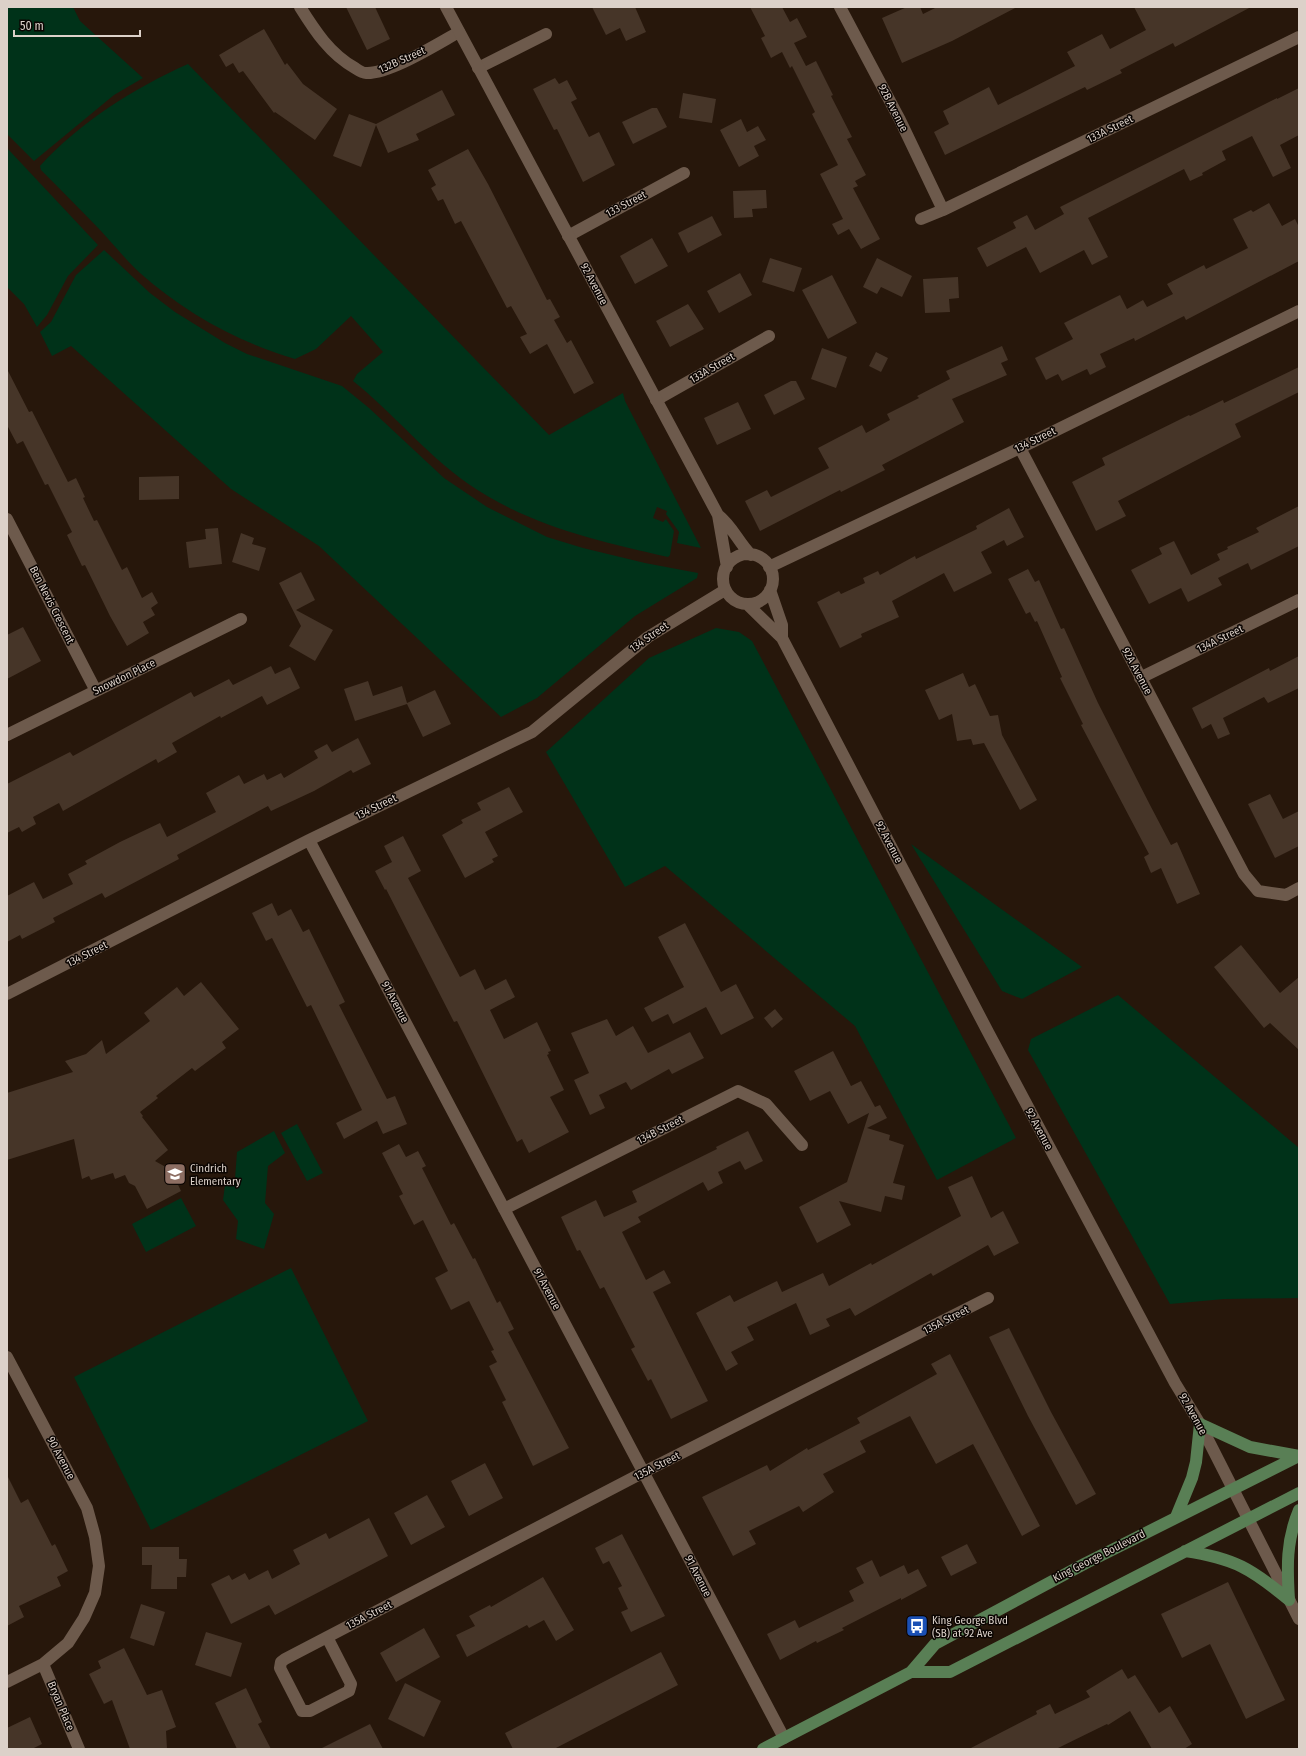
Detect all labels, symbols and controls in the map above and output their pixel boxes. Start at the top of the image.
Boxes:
scale bar [14,12,140,38]
text: 50 m [20,19,44,33]
street label: 132B Street [377,44,428,76]
street label: 92B Avenue [875,82,911,134]
street label: 133A Street [1085,112,1136,146]
street label: 133 Street [604,188,649,220]
street label: 92 Avenue [578,261,610,307]
street label: 133A Street [687,350,737,386]
street label: 134 Street [1012,424,1058,456]
street label: Ben Nevis Crescent [27,564,77,646]
street label: 134 Street [627,619,671,655]
street label: 134A Street [1195,622,1246,656]
street label: 92A Avenue [1119,645,1155,697]
street label: Snowdon Place [91,656,157,698]
street label: 134 Street [353,791,399,823]
street label: 92 Avenue [873,819,905,865]
street label: 134 Street [64,938,110,970]
street label: 91 Avenue [379,979,411,1025]
street label: 92 Avenue [1023,1106,1055,1152]
street label: 134B Street [635,1113,686,1147]
school or university icon: Cindrich Elementary [162,1161,188,1187]
place label: Cindrich Elementary [190,1162,241,1188]
street label: 91 Avenue [531,1266,563,1312]
street label: 135A Street [921,1303,971,1337]
street label: 92 Avenue [1176,1391,1210,1437]
street label: 90 Avenue [44,1434,78,1482]
street label: 135A Street [632,1449,682,1483]
street label: King George Boulevard [1051,1527,1147,1585]
street label: 91 Avenue [682,1553,714,1599]
street label: 135A Street [344,1598,394,1632]
bus stop icon: King George Blvd (SB) at 92 Ave [904,1613,930,1639]
place label: King George Blvd (SB) at 92 Ave [932,1614,1008,1640]
street label: Bryan Place [45,1679,77,1733]

